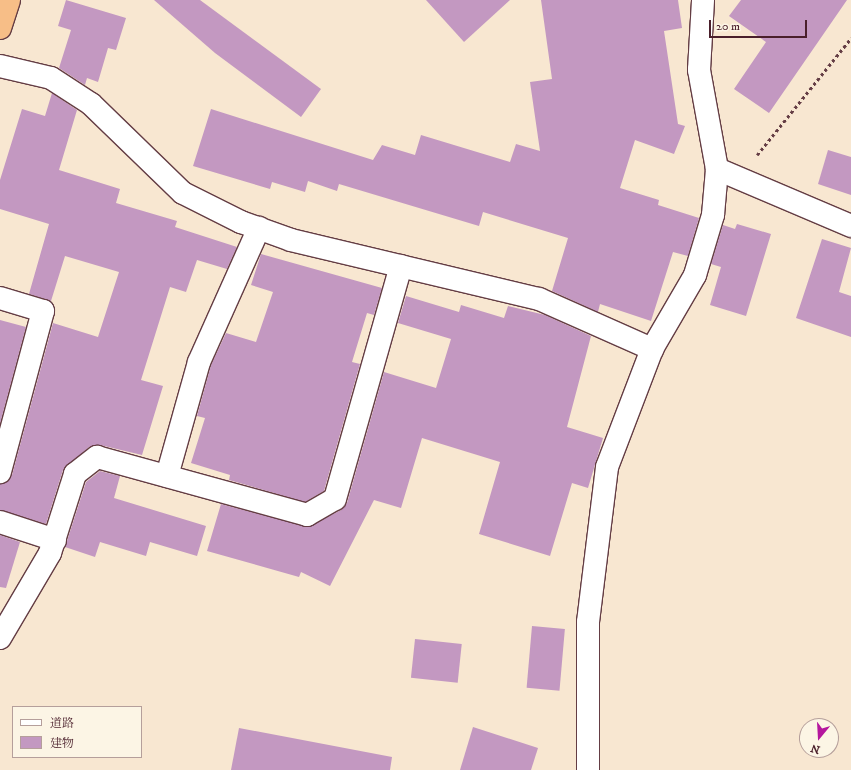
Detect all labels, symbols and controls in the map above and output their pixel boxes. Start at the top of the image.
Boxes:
scale bar [711,12,809,38]
text: 20 m [716,19,740,34]
legend [12,706,142,758]
text: 道路 [50,716,74,731]
north arrow [799,718,839,758]
text: 建物 [50,736,74,751]
text: N [809,740,822,757]

